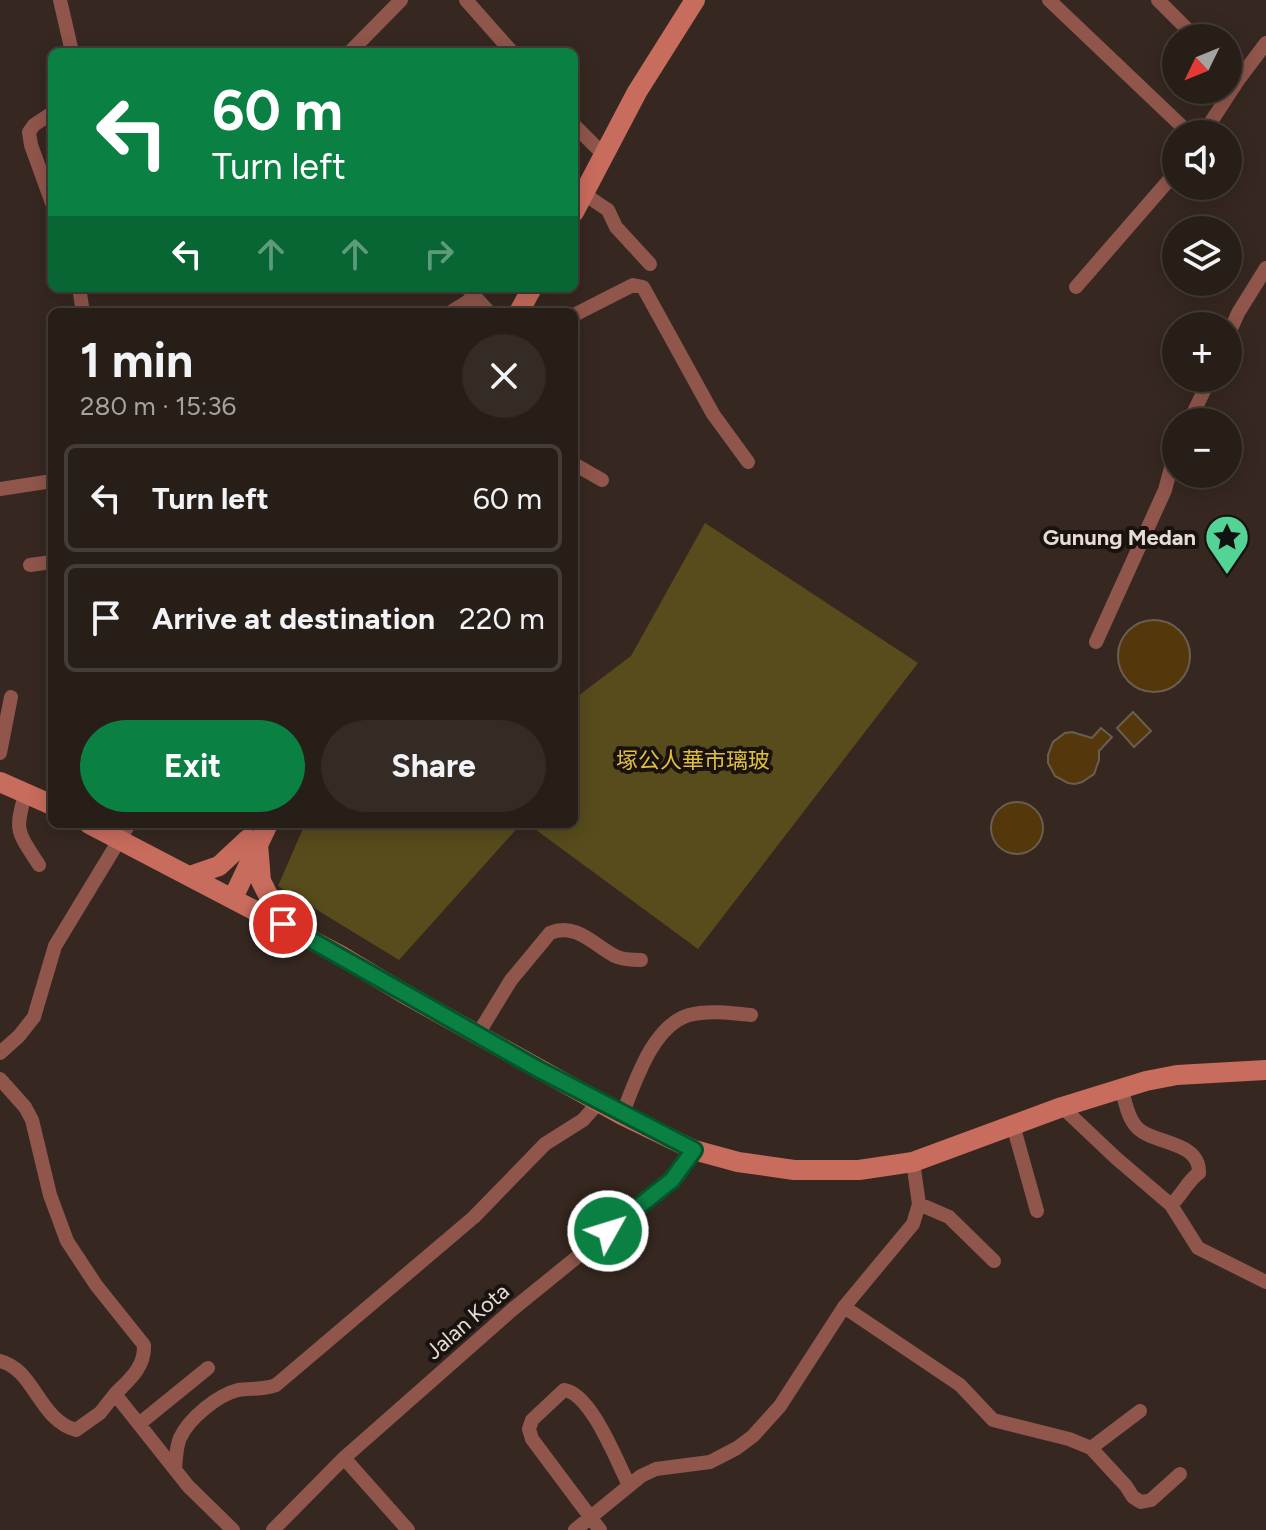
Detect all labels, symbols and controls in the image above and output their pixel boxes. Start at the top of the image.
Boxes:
north arrow [1162,24,1242,104]
map controls [1162,24,1242,488]
text: 60 m [212,77,343,144]
icon: left [80,80,184,184]
button: sound [1162,120,1242,200]
text: Turn left [212,145,346,188]
button: layers [1162,216,1242,296]
icon: left [165,232,209,276]
icon: ahead [249,232,293,276]
icon: ahead [333,232,377,276]
icon: right [417,232,461,276]
button: + [1162,312,1242,392]
text: 1 min [80,331,193,389]
button: close [462,334,546,418]
text: 280 m · 15:36 [80,390,236,422]
button: − [1162,408,1242,488]
icon: left [84,476,128,520]
text: Turn left [152,480,269,517]
text: 60 m [473,480,542,517]
place icon: Gunung Medan [1203,513,1251,576]
place label: Gunung Medan [1043,524,1196,551]
icon: arrive [84,596,128,640]
text: Arrive at destination [152,600,435,637]
text: 220 m [459,600,545,637]
button: Exit [80,720,305,812]
button: Share [321,720,546,812]
park label: 塚公人華市璃玻 [616,747,770,774]
pin [249,890,317,958]
icon: arrive [261,902,305,946]
position arrow [566,1189,650,1273]
street label: Jalan Kota [420,1278,515,1365]

